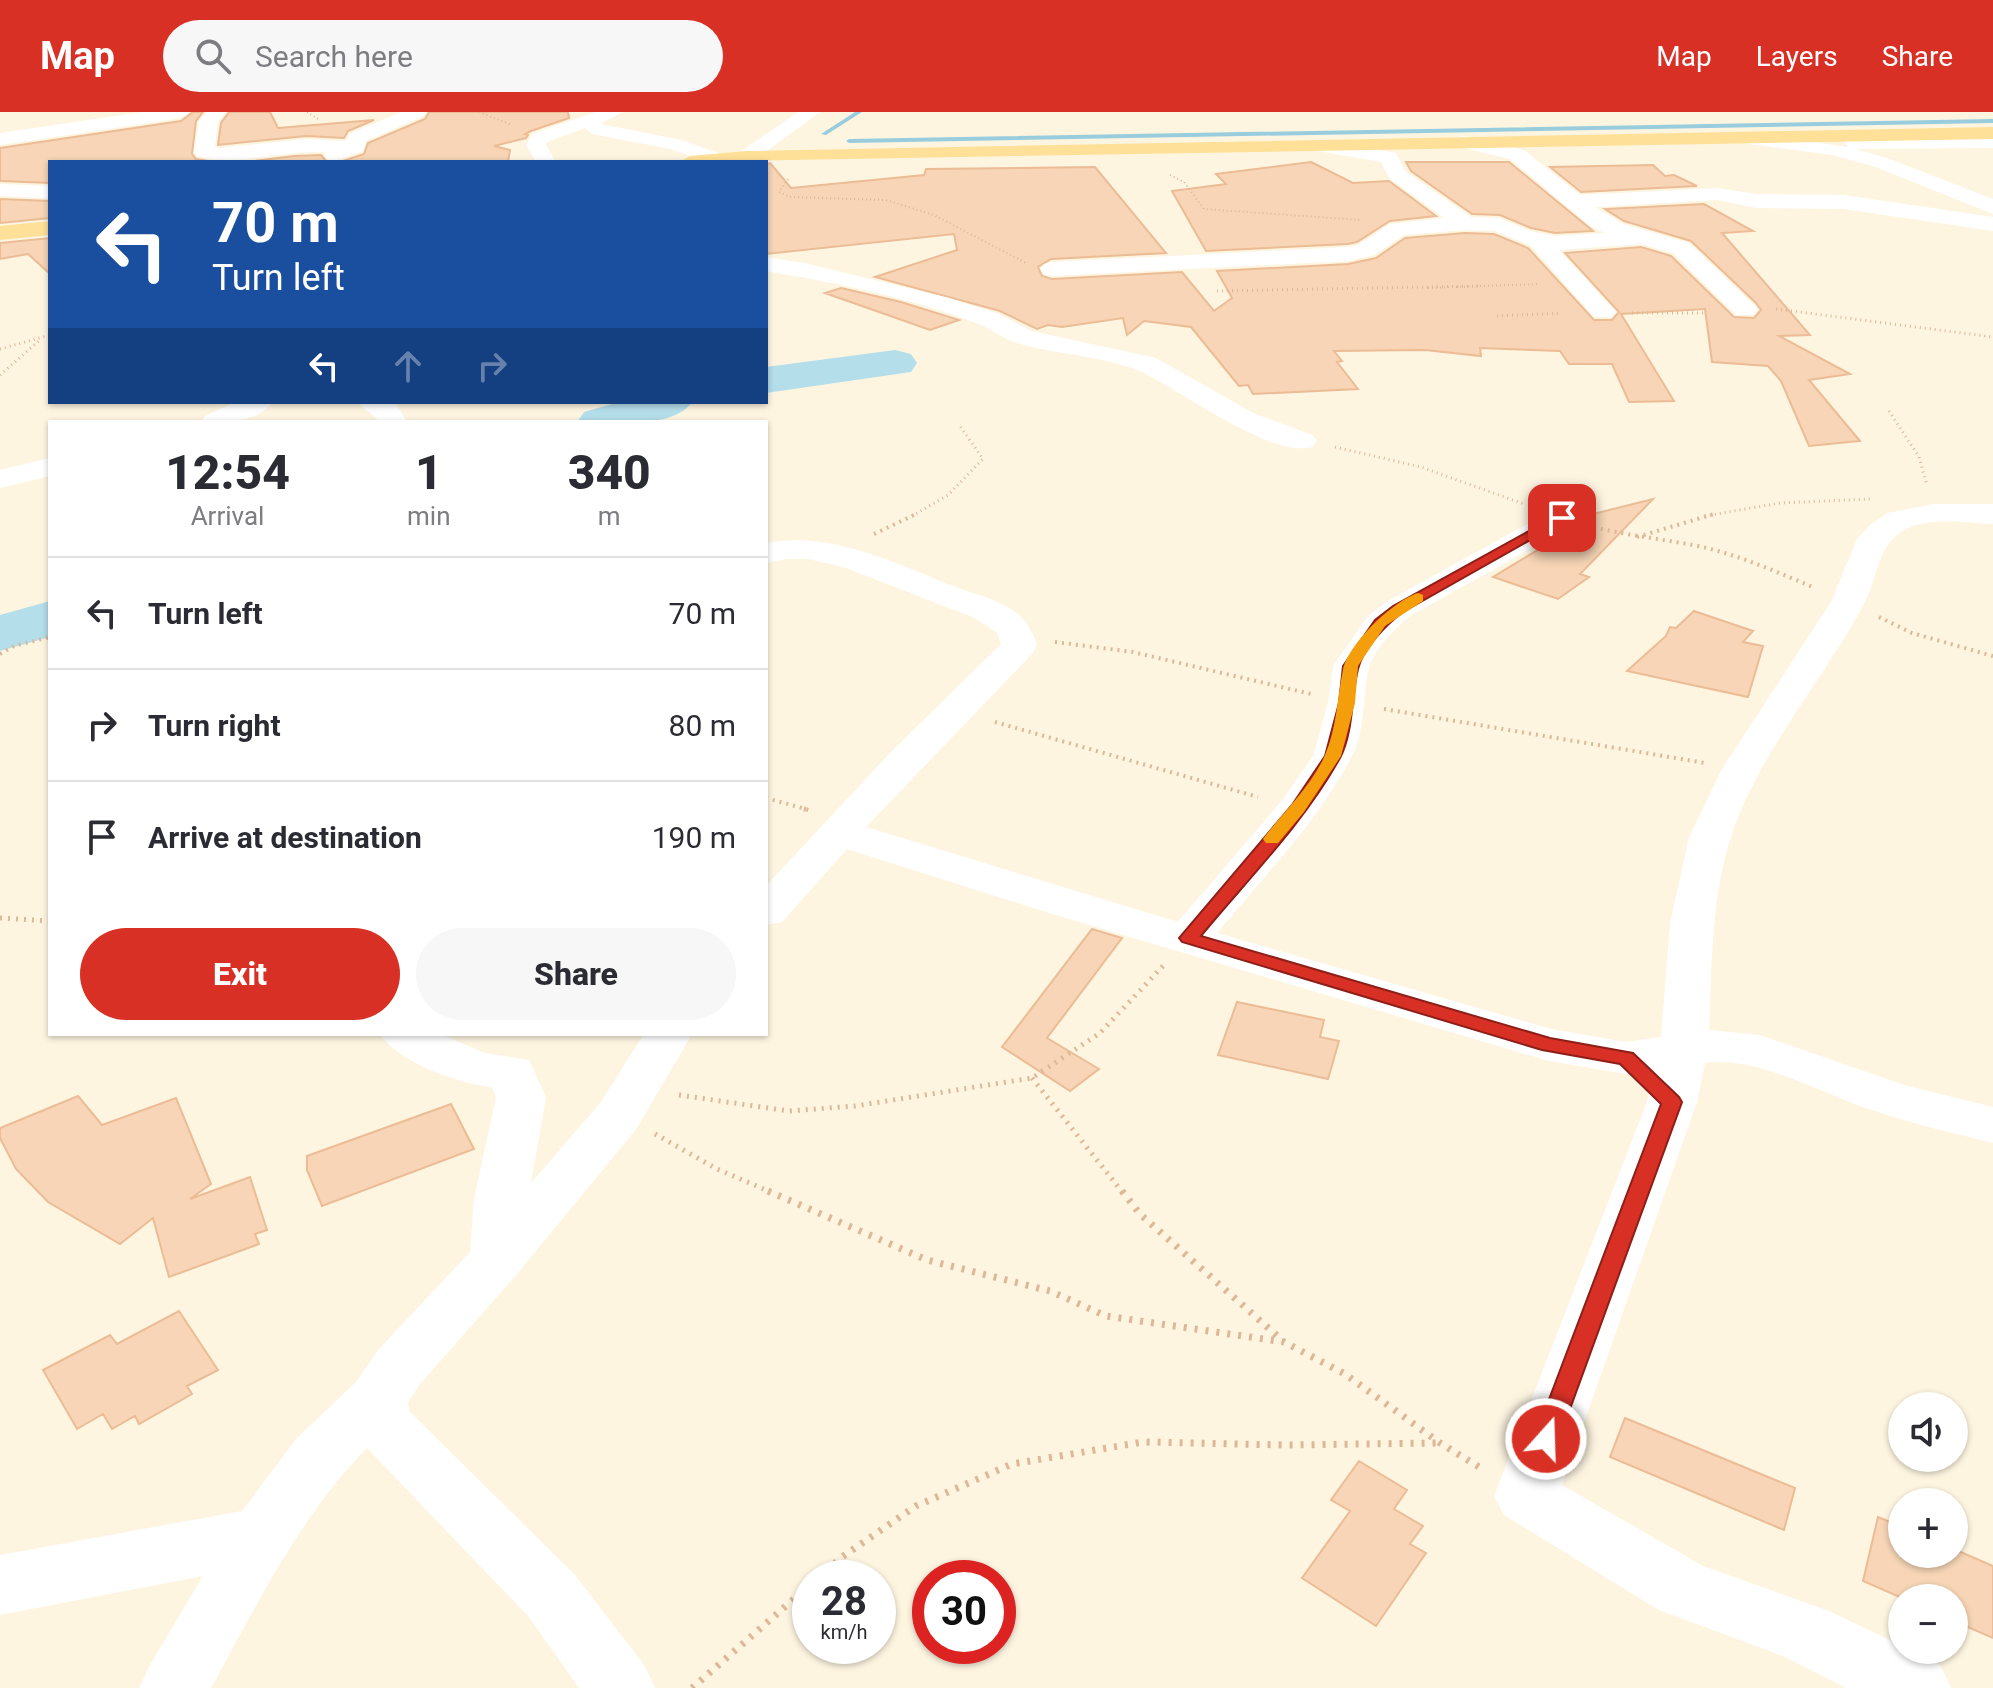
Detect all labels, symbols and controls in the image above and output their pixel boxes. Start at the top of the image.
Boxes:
search box [163,20,723,92]
text: Map [40,34,115,78]
icon: search [191,34,235,78]
text: Search here [255,39,413,74]
text: Map [1656,40,1712,73]
text: Layers [1756,40,1838,73]
text: Share [1882,40,1953,73]
text: 70 m [212,190,339,256]
icon: left [80,192,184,296]
text: Turn left [212,257,345,299]
icon: left [302,344,346,388]
icon: ahead [386,344,430,388]
icon: right [470,344,514,388]
text: 12:54 [165,444,290,501]
text: 1 [415,444,443,501]
text: 340 [568,444,651,501]
pin [1528,484,1596,552]
icon: arrive [1540,496,1584,540]
text: Arrival [191,501,264,531]
text: min [407,501,451,531]
text: m [598,501,621,531]
icon: left [80,591,124,635]
text: Turn left [148,596,263,631]
text: 70 m [669,596,736,631]
icon: right [80,703,124,747]
text: Turn right [148,708,281,743]
text: 80 m [669,708,736,743]
icon: arrive [80,815,124,859]
text: Arrive at destination [148,820,422,855]
text: 190 m [652,820,736,855]
button: Exit [80,928,400,1020]
button: Share [416,928,736,1020]
map controls [1888,1392,1968,1664]
button: sound [1888,1392,1968,1472]
position arrow [1504,1397,1588,1481]
button: + [1888,1488,1968,1568]
speed limit sign: 30 [912,1560,1016,1664]
text: 28 [821,1578,867,1625]
button: − [1888,1584,1968,1664]
text: km/h [821,1620,867,1644]

